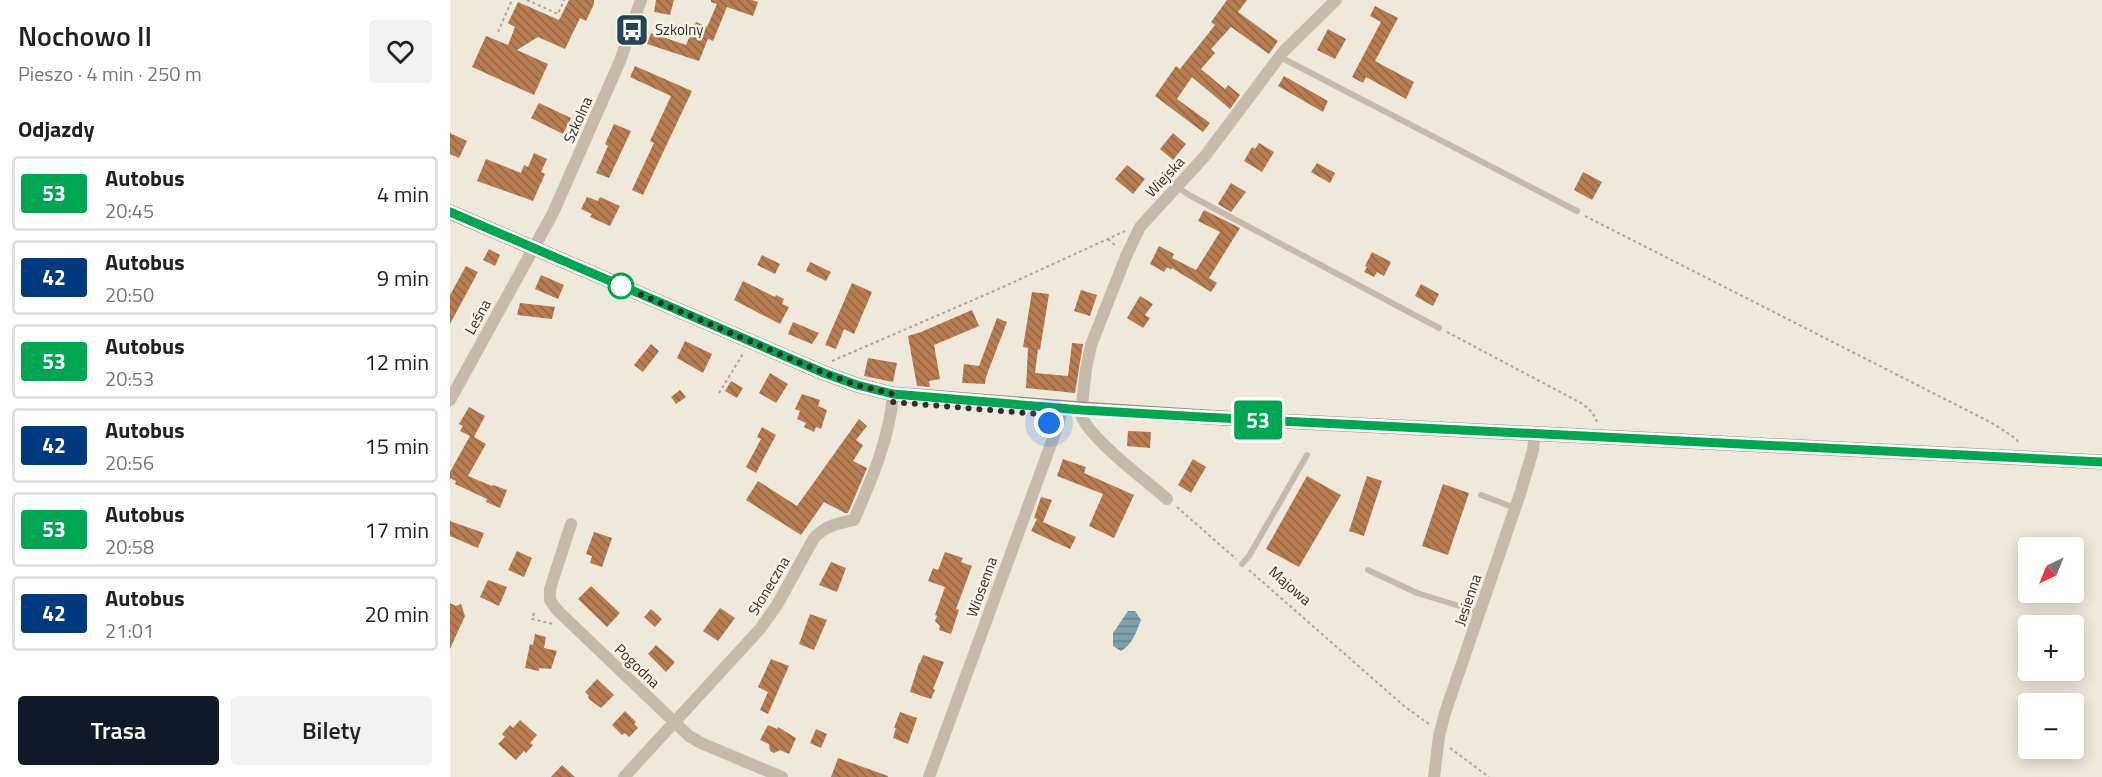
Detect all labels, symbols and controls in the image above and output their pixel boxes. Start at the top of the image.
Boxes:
bus stop icon: Szkolny [614,12,650,48]
text: Nochowo II [18,14,152,57]
place label: Szkolny [655,18,704,41]
button: heart [369,20,432,83]
text: Pieszo · 4 min · 250 m [18,58,202,89]
street label: Szkolna [557,92,598,147]
text: Odjazdy [18,112,94,146]
street label: Wiejska [1139,151,1190,202]
text: Autobus [105,161,185,195]
text: 53 [42,177,66,209]
text: 4 min [377,177,429,211]
text: 20:45 [105,195,154,226]
text: Autobus [105,245,185,279]
text: 42 [42,261,66,293]
text: 9 min [377,261,429,295]
unlabelled marker [608,273,634,299]
text: 20:50 [105,279,154,310]
street label: Leśna [458,294,497,339]
text: Autobus [105,329,185,363]
text: 53 [42,345,66,377]
text: 12 min [364,345,429,379]
text: 20:53 [105,363,154,394]
line badge: 53 [1231,400,1285,440]
text: 53 [1246,404,1270,436]
your location [1034,408,1064,438]
text: Autobus [105,413,185,447]
text: 42 [42,429,66,461]
text: 15 min [364,429,429,463]
text: 20:56 [105,447,154,478]
text: Autobus [105,497,185,531]
text: 53 [42,513,66,545]
text: 17 min [364,513,429,547]
text: 20:58 [105,531,154,562]
north arrow [2018,537,2084,603]
map controls [2018,537,2084,759]
street label: Słoneczna [742,551,795,620]
street label: Wiosenna [960,553,1003,620]
street label: Majowa [1264,561,1317,611]
street label: Jesienna [1448,570,1487,629]
text: Autobus [105,581,185,615]
text: 42 [42,597,66,629]
text: 20 min [364,597,429,631]
text: 21:01 [105,615,154,646]
button: + [2018,615,2084,681]
street label: Pogodna [609,638,666,694]
button: − [2018,693,2084,759]
button: Trasa [18,696,219,765]
button: Bilety [231,696,432,765]

